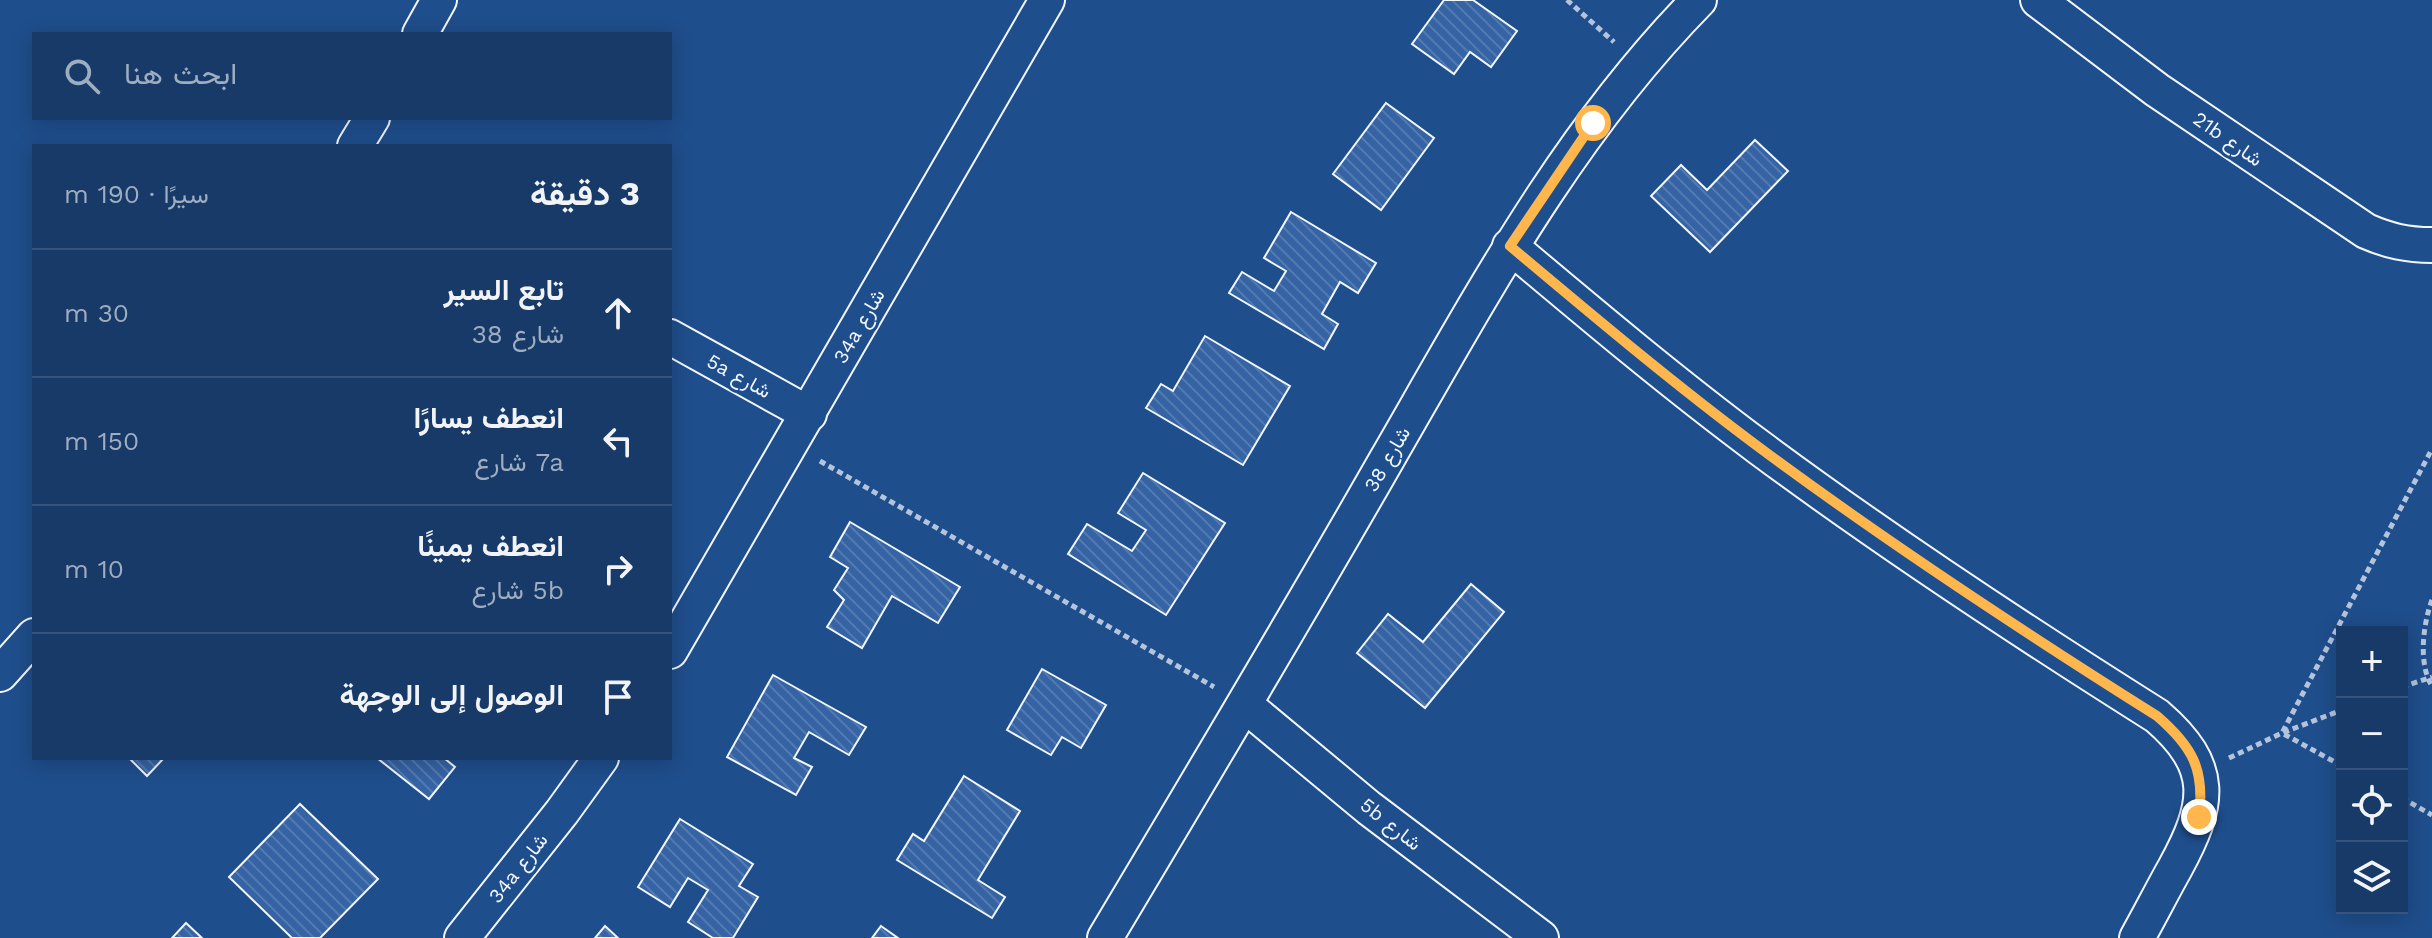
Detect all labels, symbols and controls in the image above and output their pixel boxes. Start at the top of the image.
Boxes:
search box [32,32,672,120]
icon: search [60,54,104,98]
text: ابحث هنا [124,56,237,91]
route start [1575,105,1611,141]
street label: 21b شارع [2188,106,2267,173]
text: 3 دقيقة [530,173,640,213]
text: سيرًا · 190 m [64,179,209,209]
text: تابع السير [444,272,564,307]
street label: 34a شارع [828,285,892,368]
icon: ahead [596,291,640,335]
text: 30 m [64,298,129,328]
text: شارع 38 [472,319,564,349]
street label: 5a شارع [702,349,775,405]
text: انعطف يسارًا [413,400,564,435]
icon: left [596,419,640,463]
street label: شارع 38 [1359,422,1417,497]
text: 150 m [64,426,139,456]
text: 7a شارع [474,447,564,477]
text: انعطف يمينًا [417,528,564,563]
icon: right [596,547,640,591]
text: 10 m [64,554,124,584]
text: 5b شارع [471,575,564,605]
map controls [2336,626,2408,914]
button: + [2336,626,2408,698]
icon: arrive [596,675,640,719]
text: الوصول إلى الوجهة [339,677,564,712]
button: − [2336,698,2408,770]
button: locate [2336,770,2408,842]
street label: 5b شارع [1354,793,1426,857]
route end [2181,799,2217,835]
street label: 34a شارع [483,828,554,909]
button: layers [2336,842,2408,914]

